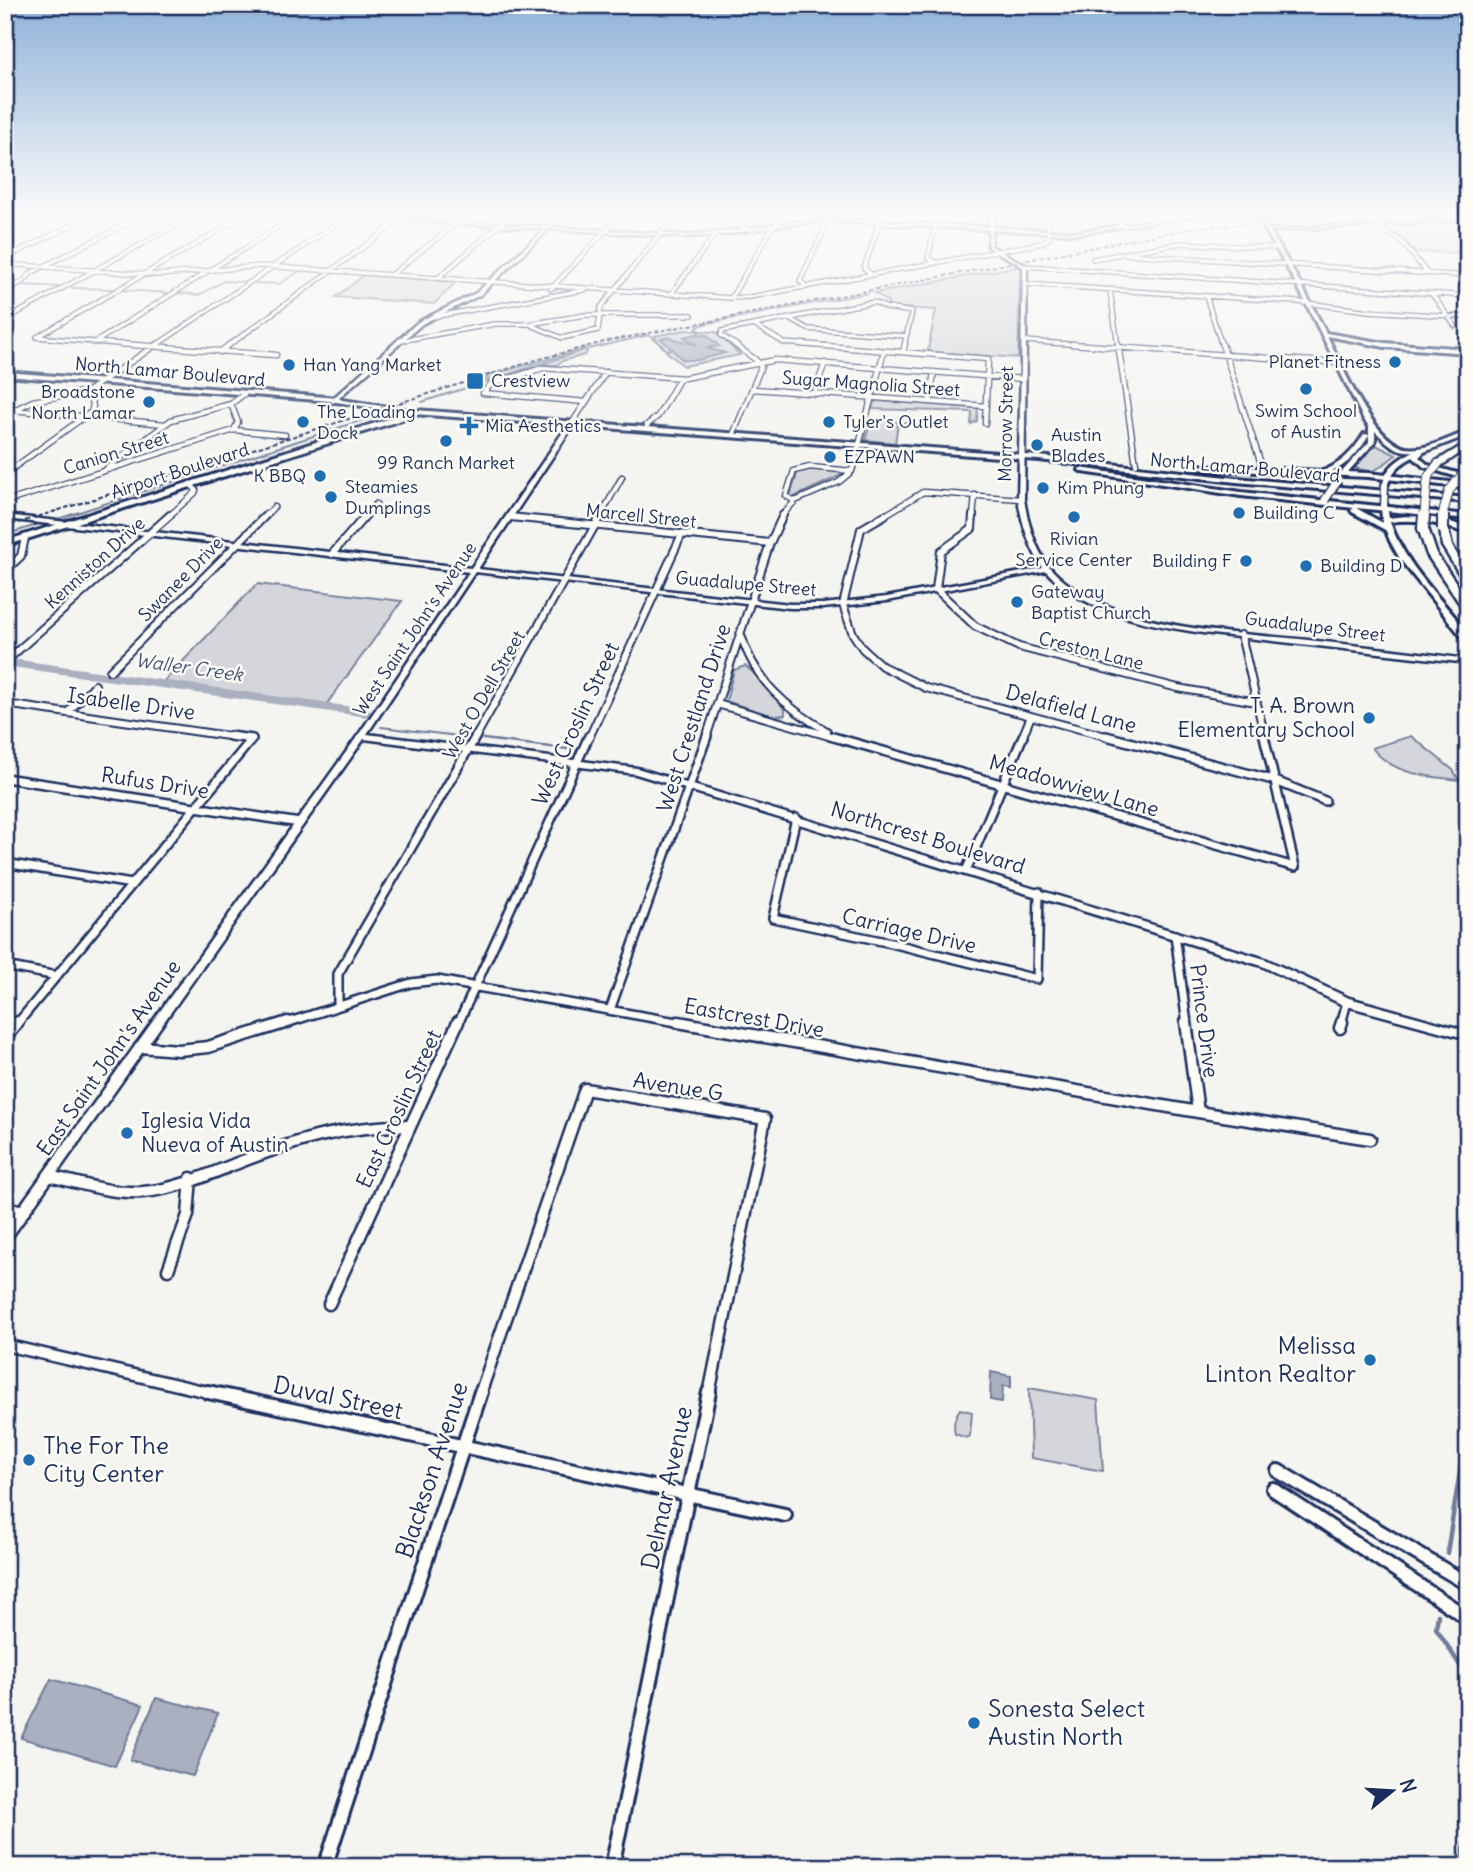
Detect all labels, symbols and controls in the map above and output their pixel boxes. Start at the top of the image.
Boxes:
place label: Planet Fitness [1269,350,1381,373]
street label: North Lamar Boulevard [74,352,267,391]
place label: Han Yang Market [303,353,442,376]
marker: Planet Fitness [1387,354,1403,370]
marker: Han Yang Market [281,357,297,373]
street label: Sugar Magnolia Street [781,366,961,401]
street label: Morrow Street [993,366,1018,482]
place label: Crestview [491,369,570,392]
marker: Crestview [465,371,485,391]
place label: Broadstone North Lamar [31,380,136,424]
marker: Swim School of Austin [1298,381,1314,397]
marker: Broadstone North Lamar [141,394,157,410]
place label: Swim School of Austin [1255,399,1357,443]
place label: The Loading Dock [317,400,416,444]
place label: Tyler's Outlet [843,410,949,433]
marker: The Loading Dock [295,414,311,430]
place label: Mia Aesthetics [485,414,601,437]
marker: Tyler's Outlet [821,414,837,430]
marker: Mia Aesthetics [459,416,479,436]
place label: Austin Blades [1051,423,1105,467]
street label: Canion Street [60,426,171,479]
marker: 99 Ranch Market [438,433,454,449]
street label: Airport Boulevard [108,437,252,504]
marker: Austin Blades [1029,437,1045,453]
place label: EZPAWN [844,445,915,468]
street label: North Lamar Boulevard [1149,448,1342,487]
marker: EZPAWN [822,449,838,465]
place label: 99 Ranch Market [377,451,515,474]
place label: K BBQ [253,464,306,487]
marker: K BBQ [312,468,328,484]
place label: Steamies Dumplings [345,475,431,519]
place label: Kim Phung [1057,476,1144,499]
marker: Kim Phung [1035,480,1051,496]
marker: Steamies Dumplings [323,489,339,505]
street label: Marcell Street [585,498,697,533]
place label: Building C [1253,501,1335,524]
marker: Building C [1231,505,1247,521]
marker: Rivian Service Center [1066,509,1082,525]
street label: Kenniston Drive [40,512,150,614]
place label: Rivian Service Center [1016,527,1133,571]
street label: Swanee Drive [133,531,228,626]
street label: West Saint John's Avenue [348,537,481,720]
place label: Building F [1152,549,1232,572]
marker: Building F [1238,553,1254,569]
place label: Building D [1320,554,1403,577]
marker: Building D [1298,558,1314,574]
street label: Guadalupe Street [675,566,817,601]
place label: Gateway Baptist Church [1031,580,1151,624]
marker: Gateway Baptist Church [1009,594,1025,610]
street label: Guadalupe Street [1244,606,1387,647]
street label: West Crestland Drive [650,620,737,816]
street label: West O Dell Street [437,626,530,763]
street label: Creston Lane [1036,626,1146,675]
street label: West Croslin Street [526,638,625,810]
water label: Waller Creek [134,648,246,687]
street label: Delafield Lane [1003,678,1140,739]
street label: Isabelle Drive [65,681,197,726]
place label: T. A. Brown Elementary School [1178,692,1355,743]
marker: T. A. Brown Elementary School [1361,710,1377,726]
street label: Meadowview Lane [986,748,1162,823]
street label: Rufus Drive [99,761,211,804]
street label: Northcrest Boulevard [828,795,1029,880]
street label: Carriage Drive [839,902,979,959]
street label: East Saint John's Avenue [31,954,187,1161]
street label: Prince Drive [1184,963,1225,1079]
street label: Eastcrest Drive [682,992,826,1043]
street label: East Croslin Street [350,1025,447,1192]
street label: Avenue G [631,1066,725,1107]
place label: Iglesia Vida Nueva of Austin [141,1107,289,1158]
marker: Iglesia Vida Nueva of Austin [119,1125,135,1141]
place label: Melissa Linton Realtor [1205,1330,1356,1388]
marker: Melissa Linton Realtor [1362,1352,1378,1368]
street label: Duval Street [271,1369,406,1425]
street label: Blackson Avenue [388,1378,474,1562]
street label: Delmar Avenue [634,1403,698,1572]
place label: The For The City Center [43,1430,169,1488]
marker: The For The City Center [21,1452,37,1468]
place label: Sonesta Select Austin North [988,1693,1145,1751]
marker: Sonesta Select Austin North [966,1715,982,1731]
north arrow [1358,1756,1428,1826]
text: N [1395,1776,1422,1796]

